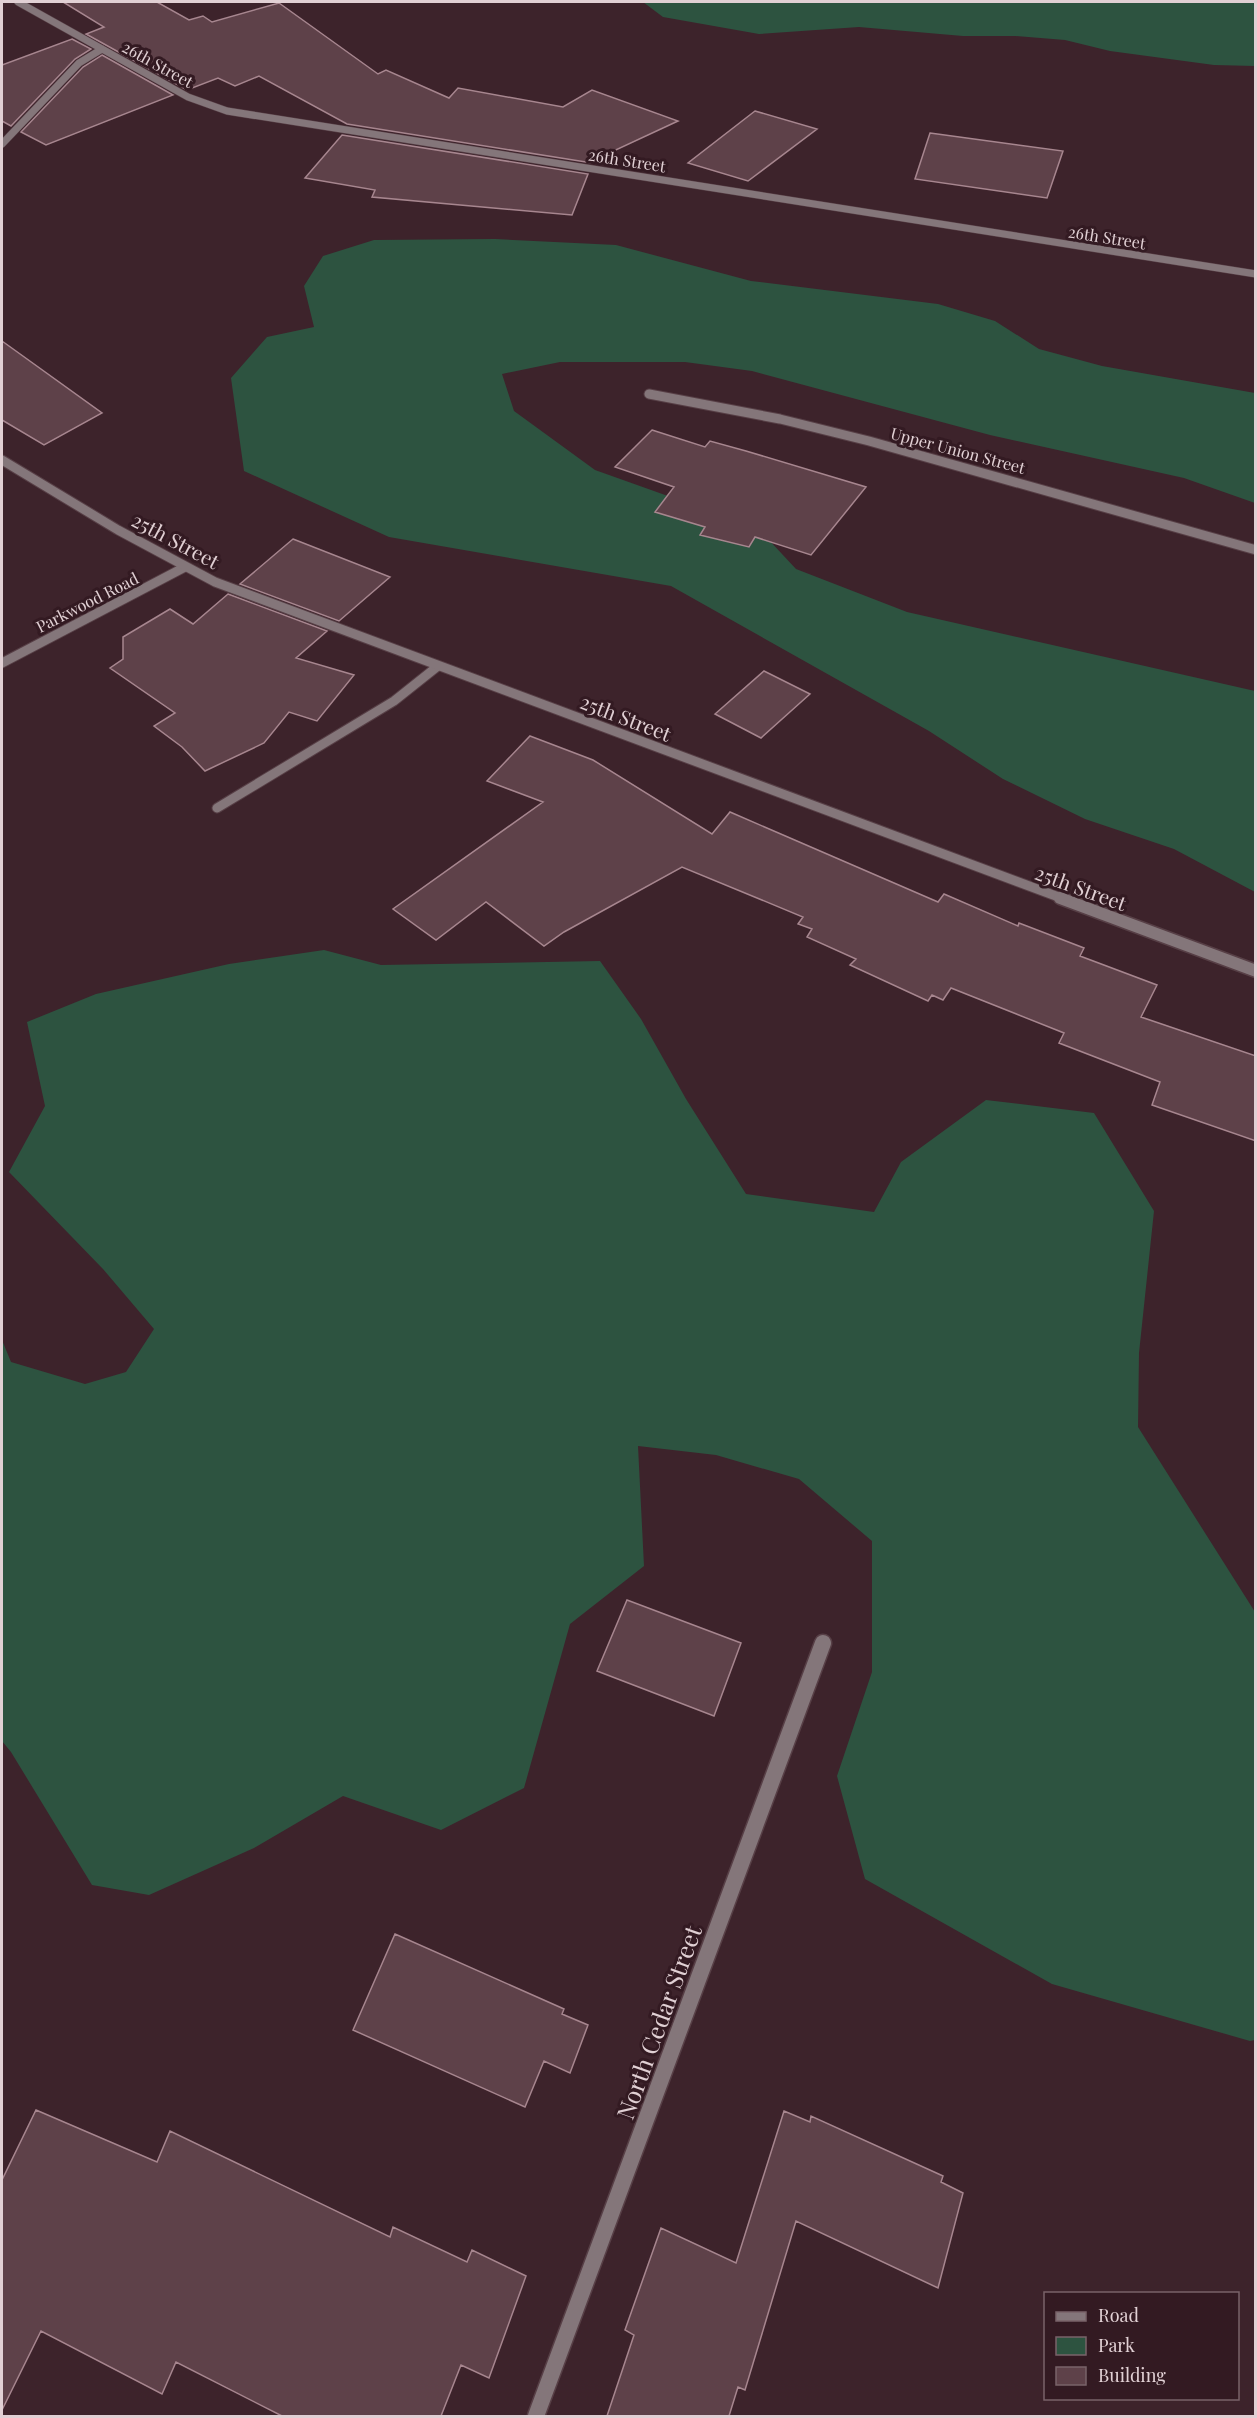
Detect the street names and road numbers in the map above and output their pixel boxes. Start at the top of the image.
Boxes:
street label: 26th Street [119,36,197,92]
street label: 26th Street [587,144,667,177]
street label: 26th Street [1067,221,1147,254]
street label: Upper Union Street [888,422,1028,478]
street label: 25th Street [128,506,225,575]
street label: Parkwood Road [32,567,142,637]
street label: 25th Street [577,687,676,747]
street label: 25th Street [1032,858,1131,916]
street label: North Cedar Street [608,1920,708,2123]

